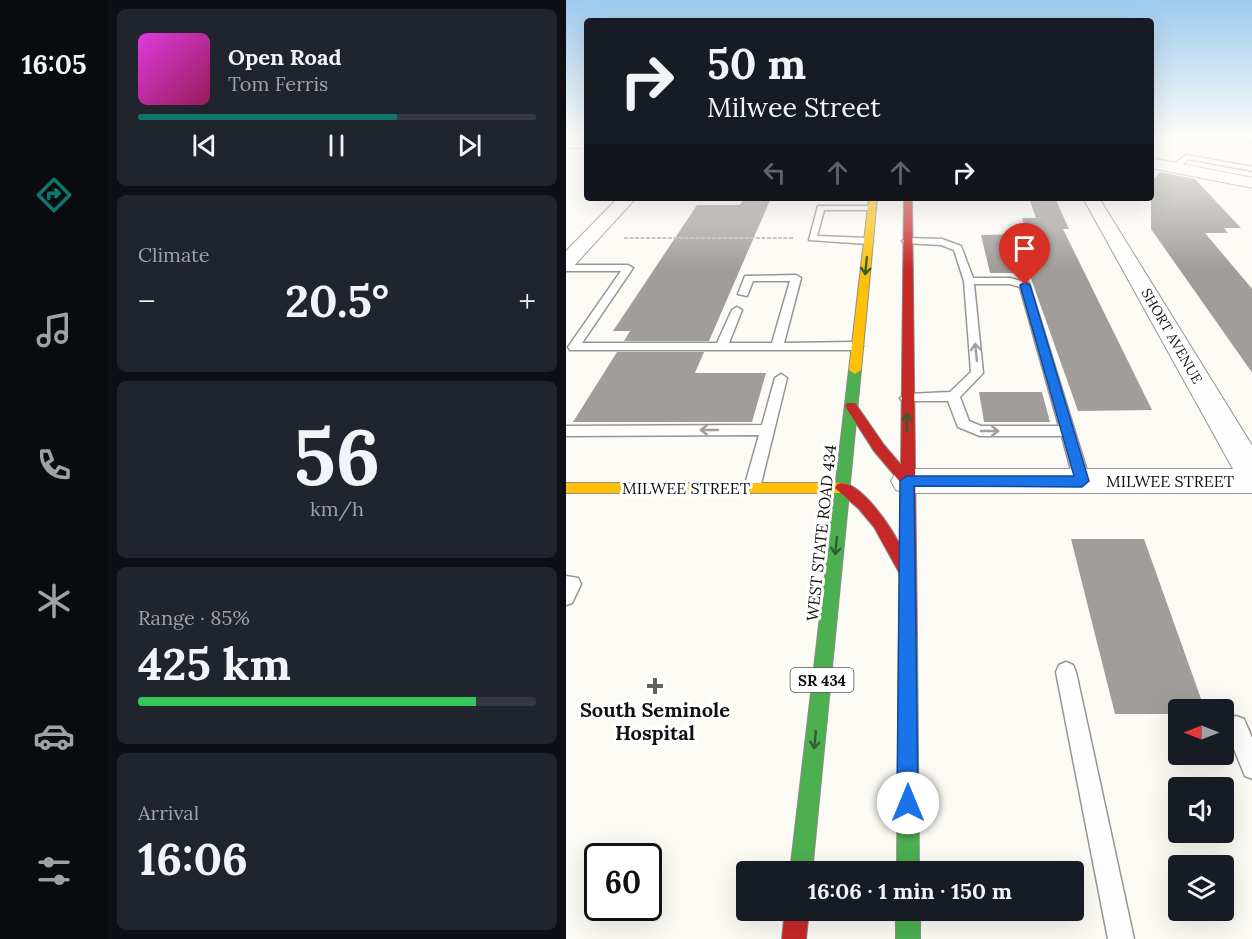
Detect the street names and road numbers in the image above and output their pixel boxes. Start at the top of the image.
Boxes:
street label: SHORT AVENUE [1137,285,1207,387]
street label: WEST STATE ROAD 434 [802,443,840,622]
street label: MILWEE STREET [1106,471,1234,491]
street label: MILWEE STREET [622,478,750,498]
road number: SR 434 [790,668,854,692]

